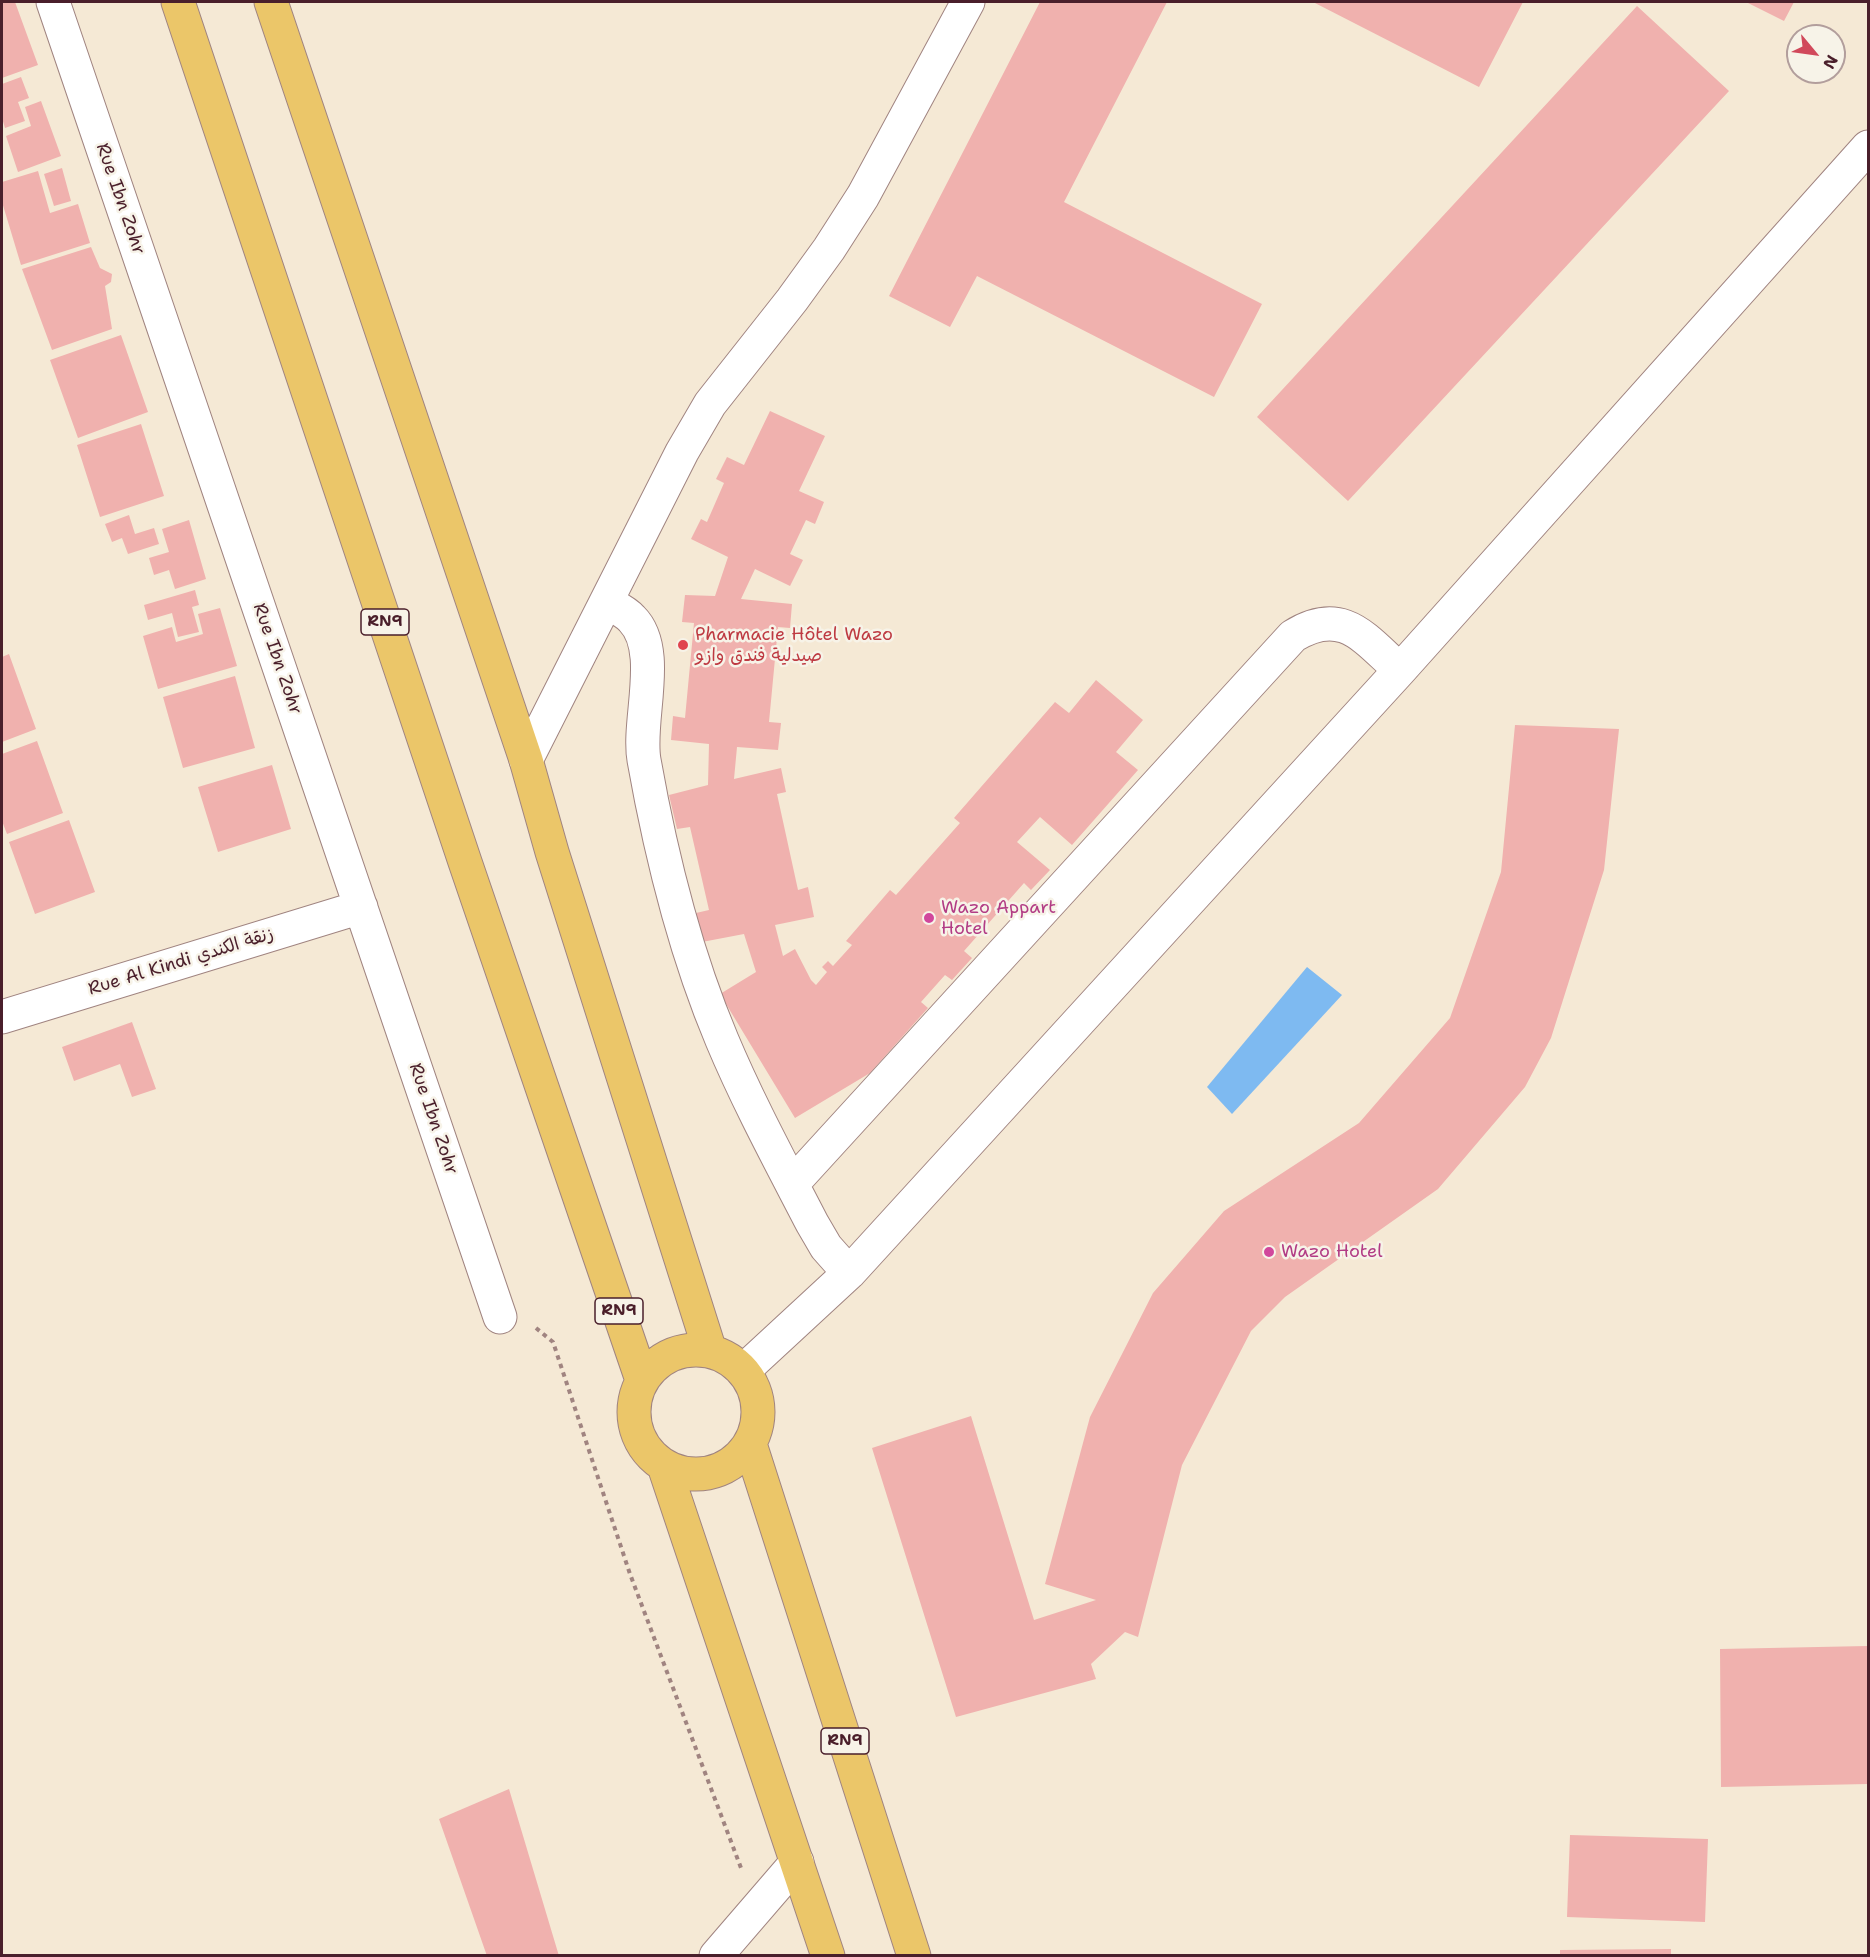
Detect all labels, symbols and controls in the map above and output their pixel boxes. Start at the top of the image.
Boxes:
north arrow [1786,24,1846,84]
text: N [1818,51,1843,73]
street label: Rue Ibn Zohr [91,140,149,258]
street label: Rue Ibn Zohr [248,600,306,718]
road number: RN9 [361,609,409,635]
place label: Pharmacie Hôtel Wazo صيدلية فندق وازو [695,624,893,666]
marker: Pharmacie Hôtel Wazo صيدلية فندق وازو [676,638,690,652]
place label: Wazo Appart Hotel [941,897,1056,940]
marker: Wazo Appart Hotel [922,911,936,925]
street label: Rue Al Kindi زنقة الكندي [86,924,276,1000]
street label: Rue Ibn Zohr [404,1060,462,1178]
place label: Wazo Hotel [1281,1241,1383,1263]
marker: Wazo Hotel [1262,1245,1276,1259]
road number: RN9 [595,1298,643,1324]
road number: RN9 [821,1728,869,1754]

